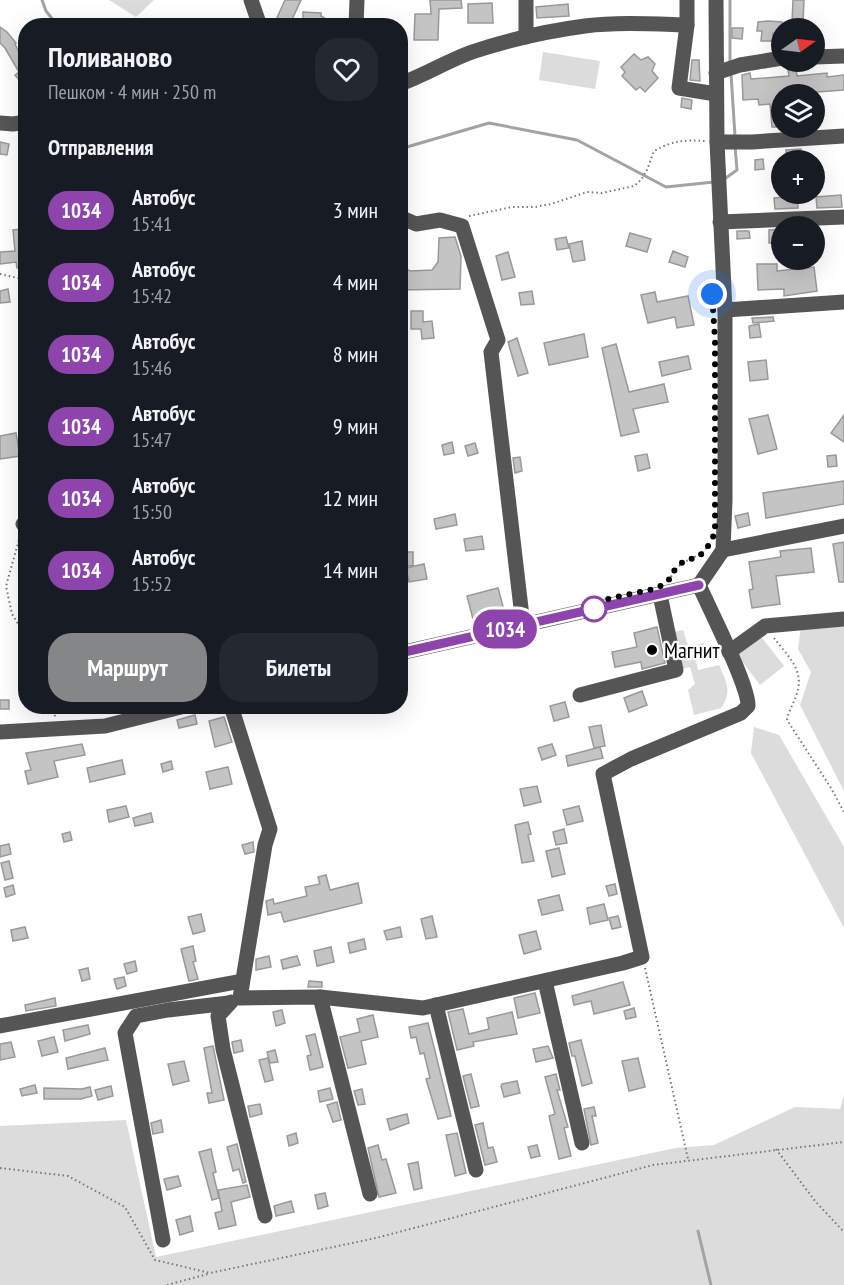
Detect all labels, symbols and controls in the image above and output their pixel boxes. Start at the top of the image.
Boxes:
north arrow [771,18,825,72]
map controls [771,18,825,270]
text: Поливаново [48,38,172,75]
button: heart [315,38,378,101]
text: Пешком · 4 мин · 250 m [48,79,216,105]
button: layers [771,84,825,138]
text: Отправления [48,133,154,161]
button: + [771,150,825,204]
text: Автобус [132,183,195,211]
text: 3 мин [333,196,378,224]
text: 1034 [61,197,101,224]
text: 15:41 [132,211,172,237]
button: − [771,216,825,270]
text: Автобус [132,255,195,283]
text: 4 мин [333,268,378,296]
text: 1034 [61,269,101,296]
your location [697,279,727,309]
text: 15:42 [132,283,172,309]
text: Автобус [132,327,195,355]
text: 8 мин [333,340,378,368]
text: 1034 [61,341,101,368]
text: 15:46 [132,355,172,381]
text: Автобус [132,399,195,427]
text: 9 мин [333,412,378,440]
text: 1034 [61,413,101,440]
text: 15:47 [132,427,172,453]
text: Автобус [132,471,195,499]
text: 12 мин [323,484,378,512]
text: 1034 [61,485,101,512]
text: 15:50 [132,499,172,525]
text: Автобус [132,543,195,571]
text: 14 мин [323,556,378,584]
text: 1034 [61,557,101,584]
text: 15:52 [132,571,172,597]
unlabelled marker [581,596,607,622]
line badge: 1034 [463,610,547,648]
text: 1034 [485,616,525,643]
button: Маршрут [48,633,207,702]
button: Билеты [219,633,378,702]
place label: Магнит [664,636,721,664]
marker: Магнит [645,643,659,657]

